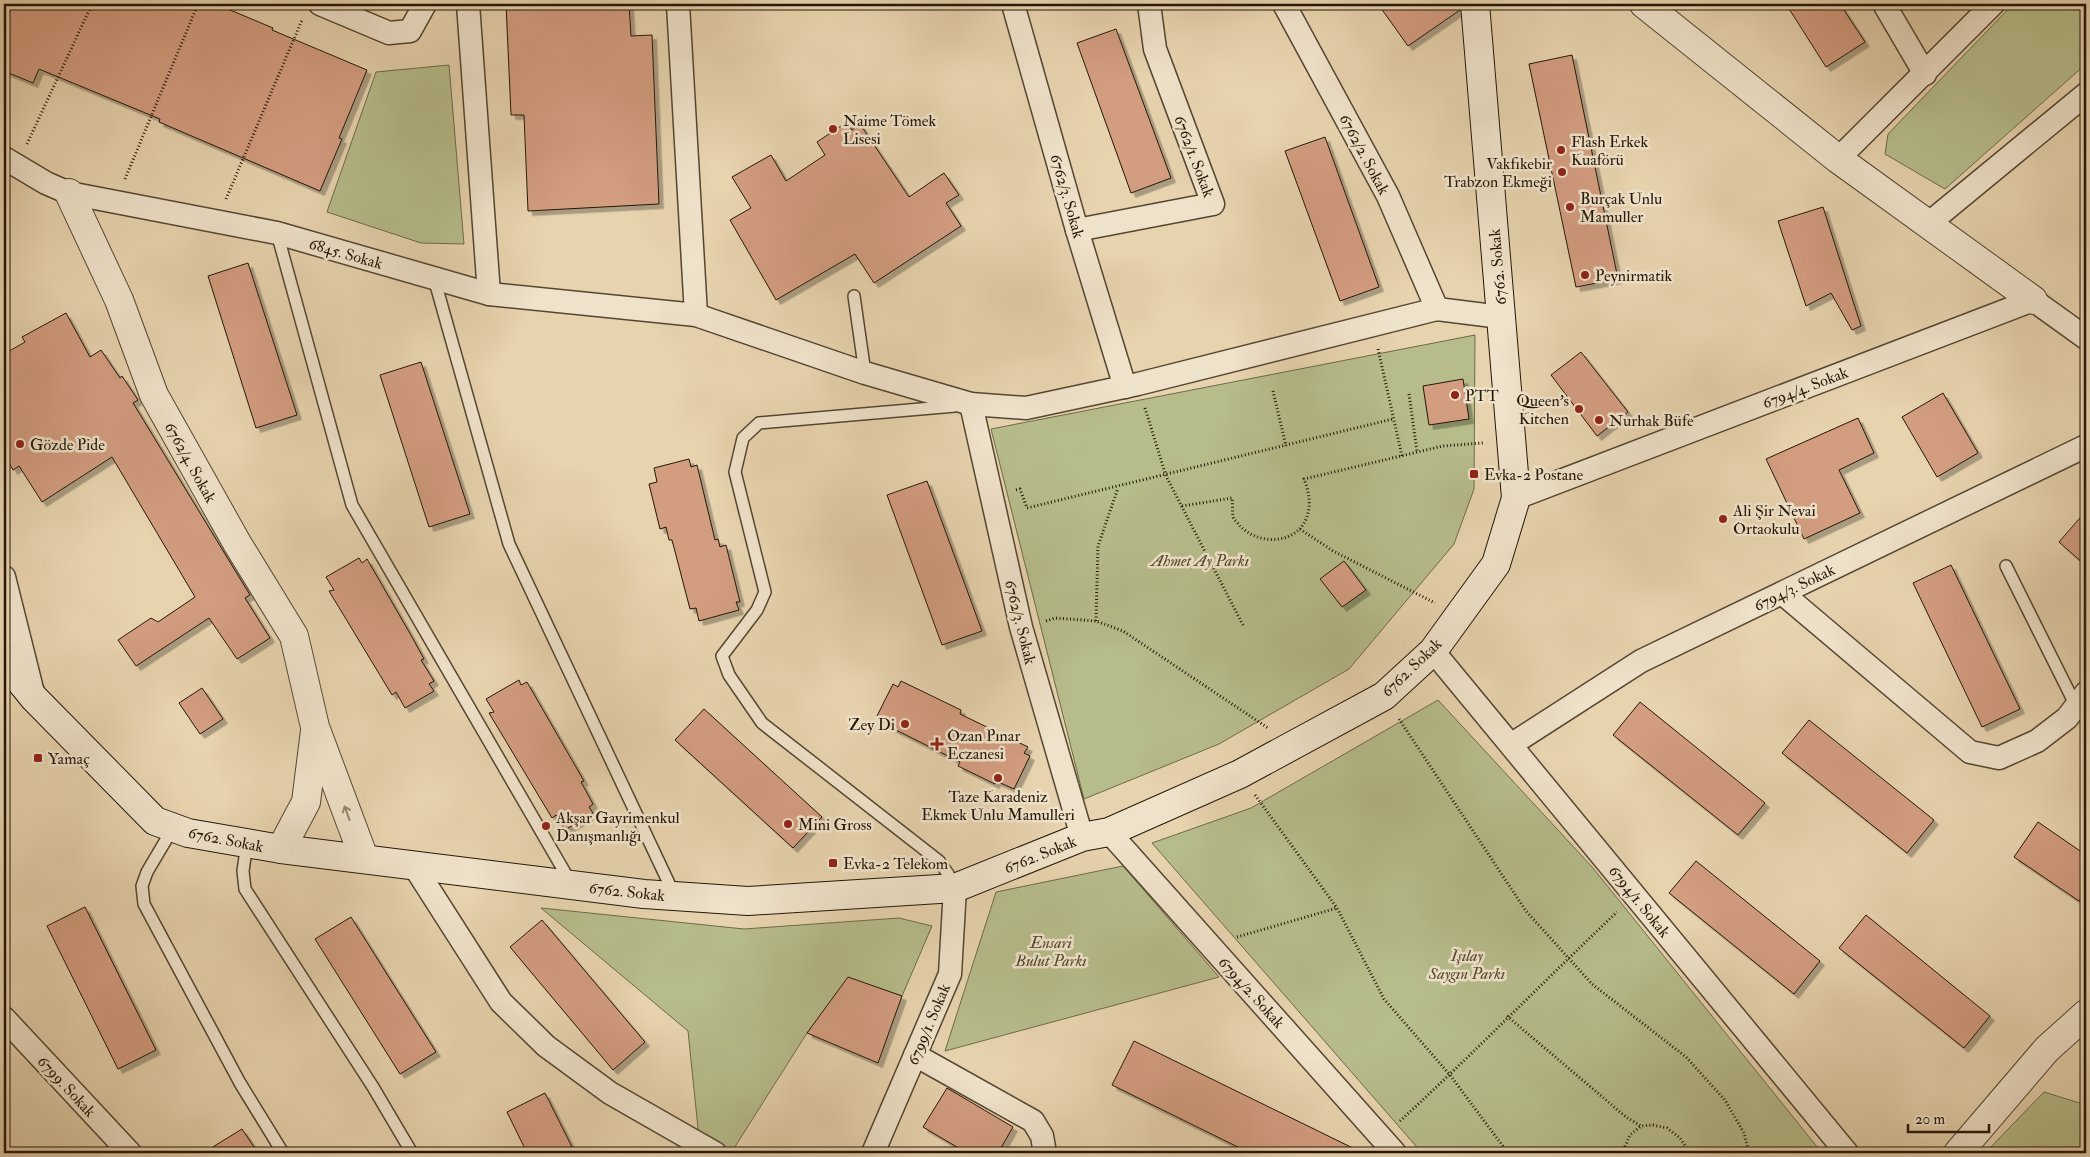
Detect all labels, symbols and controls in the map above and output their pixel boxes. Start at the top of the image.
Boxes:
place label: Naime Tömek Lisesi [843,111,936,149]
street label: 6762/2. Sokak [1334,111,1394,199]
street label: 6762/1. Sokak [1169,113,1219,201]
marker: Naime Tömek Lisesi [827,123,839,135]
place label: Flash Erkek Kuaförü [1571,132,1648,170]
marker: Flash Erkek Kuaförü [1555,144,1567,156]
street label: 6762/3. Sokak [1045,152,1089,241]
place label: Vakfıkebir Trabzon Ekmeği [1444,154,1552,192]
marker: Vakfıkebir Trabzon Ekmeği [1556,166,1568,178]
place label: Burçak Unlu Mamuller [1580,189,1662,227]
marker: Burçak Unlu Mamuller [1564,201,1576,213]
street label: 6762. Sokak [1485,228,1511,306]
street label: 6845. Sokak [307,234,385,274]
place label: Peynirmatik [1595,266,1673,286]
marker: Peynirmatik [1579,269,1591,281]
street label: 6794/4. Sokak [1760,362,1851,413]
place label: PTT [1465,386,1499,406]
marker: PTT [1449,389,1461,401]
place label: Queen's Kitchen [1516,391,1569,429]
marker: Queen's Kitchen [1573,403,1585,415]
place label: Nurhak Büfe [1609,411,1694,431]
marker: Nurhak Büfe [1593,414,1605,426]
street label: 6762/4. Sokak [160,419,221,507]
place label: Gözde Pide [30,435,105,455]
marker: Gözde Pide [14,438,26,450]
place label: Evka-2 Postane [1484,465,1583,485]
marker: Evka-2 Postane [1468,468,1480,480]
place label: Ali Şir Nevai Ortaokulu [1732,501,1816,539]
marker: Ali Şir Nevai Ortaokulu [1717,513,1729,525]
park label: Ahmet Ay Parkı [1149,551,1249,571]
street label: 6794/3. Sokak [1751,560,1839,616]
street label: 6762/3. Sokak [1000,578,1040,667]
street label: 6762. Sokak [1377,634,1446,701]
place label: Zey Di [849,715,895,735]
marker: Zey Di [899,718,911,730]
place label: Ozan Pınar Eczanesi [947,726,1020,764]
marker: Ozan Pınar Eczanesi [931,738,943,750]
place label: Yamaç [48,749,90,769]
marker: Yamaç [32,752,44,764]
marker: Taze Karadeniz Ekmek Unlu Mamulleri [992,772,1004,784]
place label: Taze Karadeniz Ekmek Unlu Mamulleri [921,787,1075,825]
one-way arrow [342,806,351,821]
place label: Akşar Gayrimenkul Danışmanlığı [555,808,680,846]
place label: Mini Gross [798,815,872,835]
marker: Mini Gross [782,818,794,830]
marker: Akşar Gayrimenkul Danışmanlığı [540,820,552,832]
street label: 6762. Sokak [186,823,266,857]
street label: 6762. Sokak [1001,831,1080,879]
place label: Evka-2 Telekom [843,854,949,874]
marker: Evka-2 Telekom [827,857,839,869]
street label: 6794/1. Sokak [1604,861,1675,942]
street label: 6762. Sokak [588,878,666,906]
park label: Ensari Bulut Parkı [1014,933,1087,971]
park label: Işılay Saygın Parkı [1428,946,1505,984]
street label: 6794/2. Sokak [1214,953,1289,1033]
street label: 6799/1. Sokak [903,980,955,1068]
street label: 6799. Sokak [33,1052,100,1122]
scale bar [1908,1102,1989,1134]
text: 20 m [1915,1110,1945,1129]

